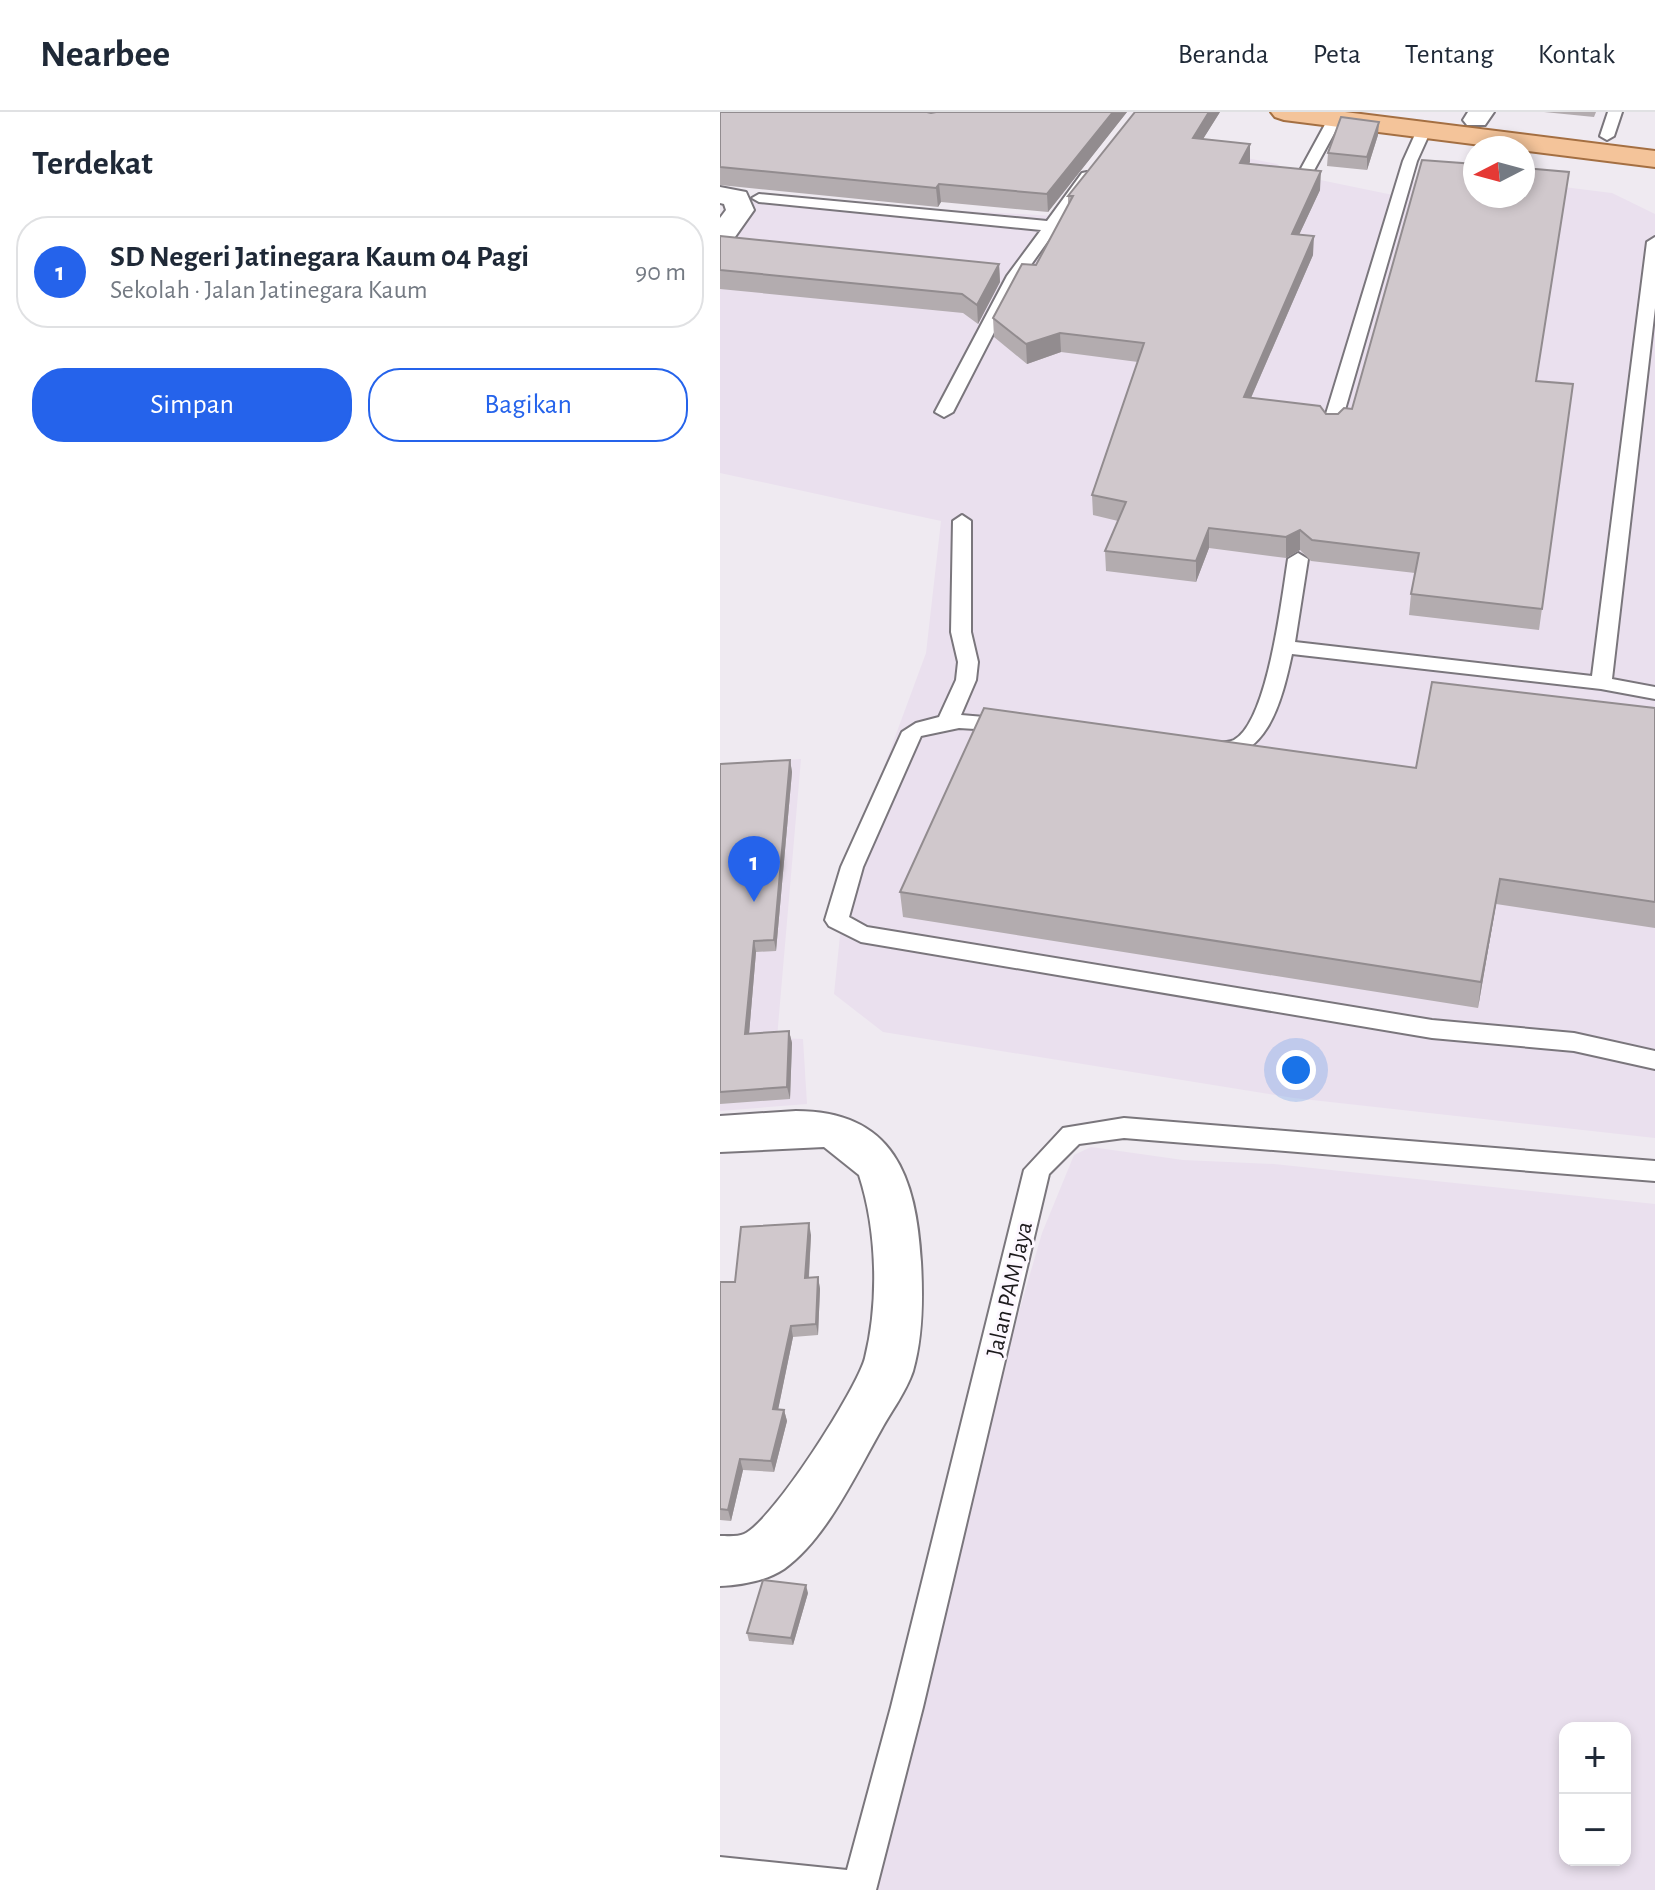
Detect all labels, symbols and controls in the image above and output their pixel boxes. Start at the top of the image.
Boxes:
text: Nearbee [40,36,170,74]
text: Beranda [1178,41,1269,69]
text: Peta [1313,41,1361,69]
text: Tentang [1405,41,1494,69]
text: Kontak [1538,41,1615,69]
north arrow [1463,136,1535,208]
text: Terdekat [32,147,153,181]
text: SD Negeri Jatinegara Kaum 04 Pagi [110,242,529,272]
text: 1 [55,259,65,285]
text: 90 m [635,259,686,285]
text: Sekolah · Jalan Jatinegara Kaum [110,277,427,303]
button: Simpan [32,368,352,442]
button: Bagikan [368,368,688,442]
pin: 1 [728,836,780,902]
your location [1276,1050,1316,1090]
street label: Jalan PAM Jaya [983,1219,1037,1359]
map controls [1559,1722,1631,1866]
button: + [1559,1722,1631,1794]
button: − [1559,1794,1631,1866]

